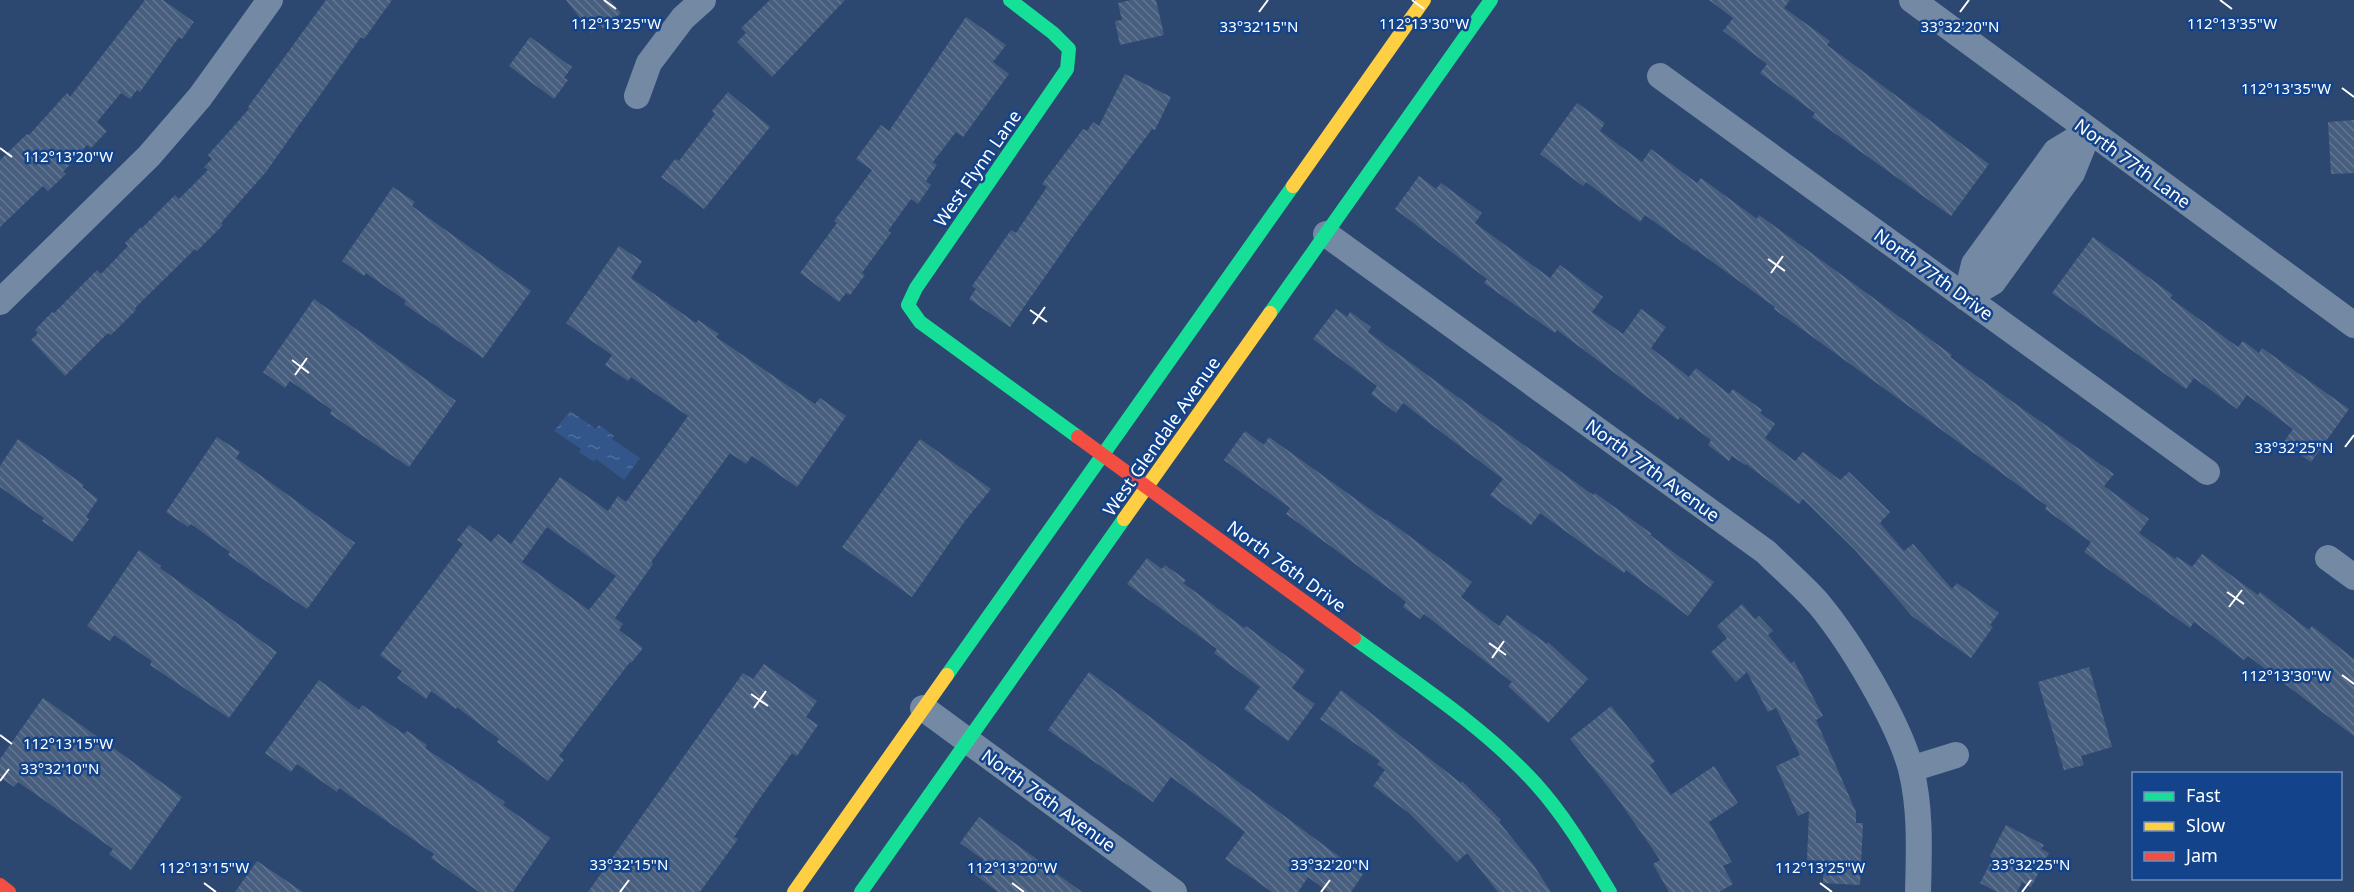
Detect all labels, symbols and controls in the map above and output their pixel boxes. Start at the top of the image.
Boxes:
text: 112°13'25"W [571,13,661,33]
text: 112°13'30"W [1379,13,1469,33]
text: 112°13'35"W [2187,13,2277,33]
text: 33°32'15"N [1220,16,1298,36]
text: 33°32'20"N [1921,16,1999,36]
text: 112°13'35"W [2241,78,2331,98]
street label: West Flynn Lane [928,105,1026,231]
street label: North 77th Lane [2070,113,2196,213]
text: 112°13'20"W [23,146,113,166]
street label: North 77th Drive [1870,223,1998,325]
street label: West Glendale Avenue [1097,352,1225,520]
street label: North 77th Avenue [1581,413,1725,527]
text: 33°32'25"N [2255,437,2333,457]
street label: North 76th Drive [1223,515,1351,617]
text: 112°13'30"W [2241,665,2331,685]
text: 112°13'15"W [23,733,113,753]
street label: North 76th Avenue [977,743,1121,857]
text: 33°32'10"N [21,758,99,778]
legend [2132,772,2342,880]
text: Fast [2186,783,2221,807]
text: Slow [2186,813,2225,837]
text: Jam [2184,843,2218,867]
text: 33°32'15"N [590,854,668,874]
text: 33°32'20"N [1291,854,1369,874]
text: 33°32'25"N [1992,854,2070,874]
text: 112°13'15"W [159,857,249,877]
text: 112°13'20"W [967,857,1057,877]
text: 112°13'25"W [1775,857,1865,877]

